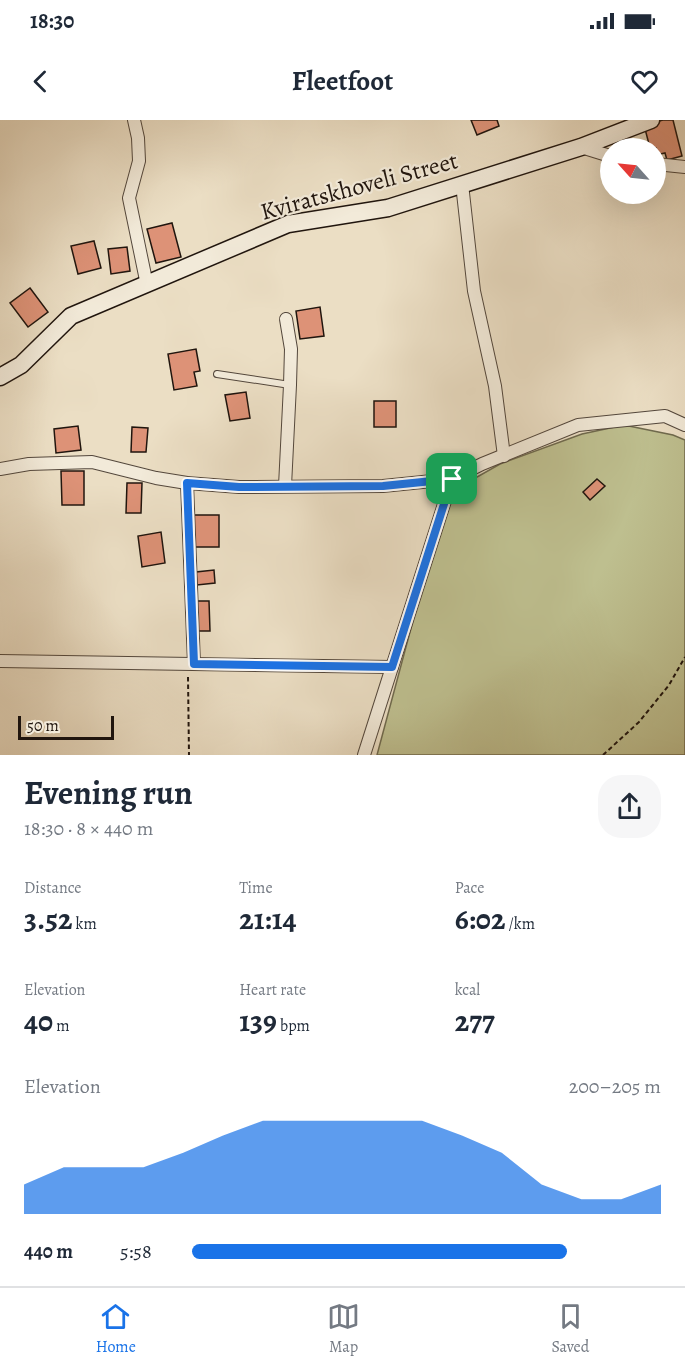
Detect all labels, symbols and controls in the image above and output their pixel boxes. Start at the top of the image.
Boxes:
text: 18:30 [30,6,74,36]
text: Fleetfoot [292,63,393,99]
icon: back [24,65,57,98]
icon: heart [628,65,661,98]
north arrow [600,138,666,204]
map controls [600,138,666,204]
street label: Kviratskhoveli Street [257,144,461,228]
pin [426,453,477,504]
icon: arrive [435,462,468,495]
scale bar [18,713,114,740]
text: 50 m [27,715,59,737]
text: Evening run [24,770,193,815]
button: share [598,775,661,838]
text: 18:30 · 8 × 440 m [24,815,153,842]
text: Distance [24,877,81,899]
text: Time [239,877,273,899]
text: Pace [455,877,484,899]
text: 3.52 [24,899,72,939]
text: 21:14 [239,899,297,939]
text: 6:02 [455,899,505,939]
text: km [72,913,97,935]
text: /km [505,913,535,935]
text: Elevation [24,979,85,1001]
text: Heart rate [239,979,306,1001]
text: kcal [455,979,480,1001]
text: 40 [24,1001,53,1041]
text: 139 [239,1001,277,1041]
text: 277 [455,1001,495,1041]
text: m [53,1015,70,1037]
text: bpm [277,1015,310,1037]
text: Elevation [24,1073,101,1100]
text: 200–205 m [569,1073,661,1100]
text: 440 m [24,1238,73,1265]
text: 5:58 [120,1238,152,1265]
tab: Home [96,1300,136,1358]
tab: Map [327,1300,360,1358]
tab: Saved [551,1300,589,1358]

